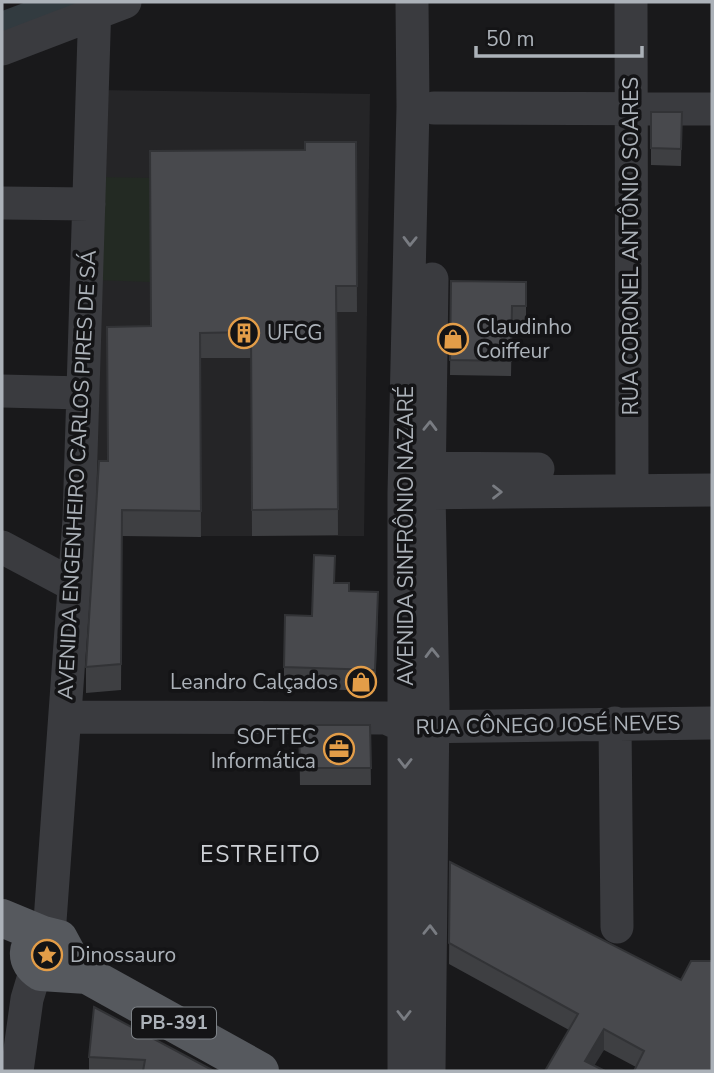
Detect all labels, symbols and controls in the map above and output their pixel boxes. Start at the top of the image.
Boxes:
scale bar [476,14,642,58]
text: 50 m [486,25,535,53]
street label: RUA CORONEL ANTÔNIO SOARES [617,77,645,415]
one-way arrow [402,237,418,247]
street label: AVENIDA ENGENHEIRO CARLOS PIRES DE SÁ [51,249,103,701]
place label: Claudinho Coiffeur [476,313,572,365]
building icon: UFCG [227,316,261,350]
place label: UFCG [267,319,322,347]
shop icon: Claudinho Coiffeur [436,322,470,356]
street label: AVENIDA SINFRÔNIO NAZARÉ [392,386,420,686]
one-way arrow [422,420,438,430]
one-way arrow [492,484,503,500]
one-way arrow [424,647,440,658]
shop icon: Leandro Calçados [344,665,378,699]
place label: Leandro Calçados [170,668,338,696]
street label: RUA CÔNEGO JOSÉ NEVES [415,709,681,741]
place label: SOFTEC Informática [211,723,316,775]
office icon: SOFTEC Informática [322,732,356,766]
one-way arrow [397,758,413,769]
district label: ESTREITO [200,839,322,870]
one-way arrow [422,924,438,934]
place icon: Dinossauro [30,938,64,972]
place label: Dinossauro [70,941,176,969]
road number: PB-391 [132,1007,216,1038]
one-way arrow [396,1010,412,1021]

